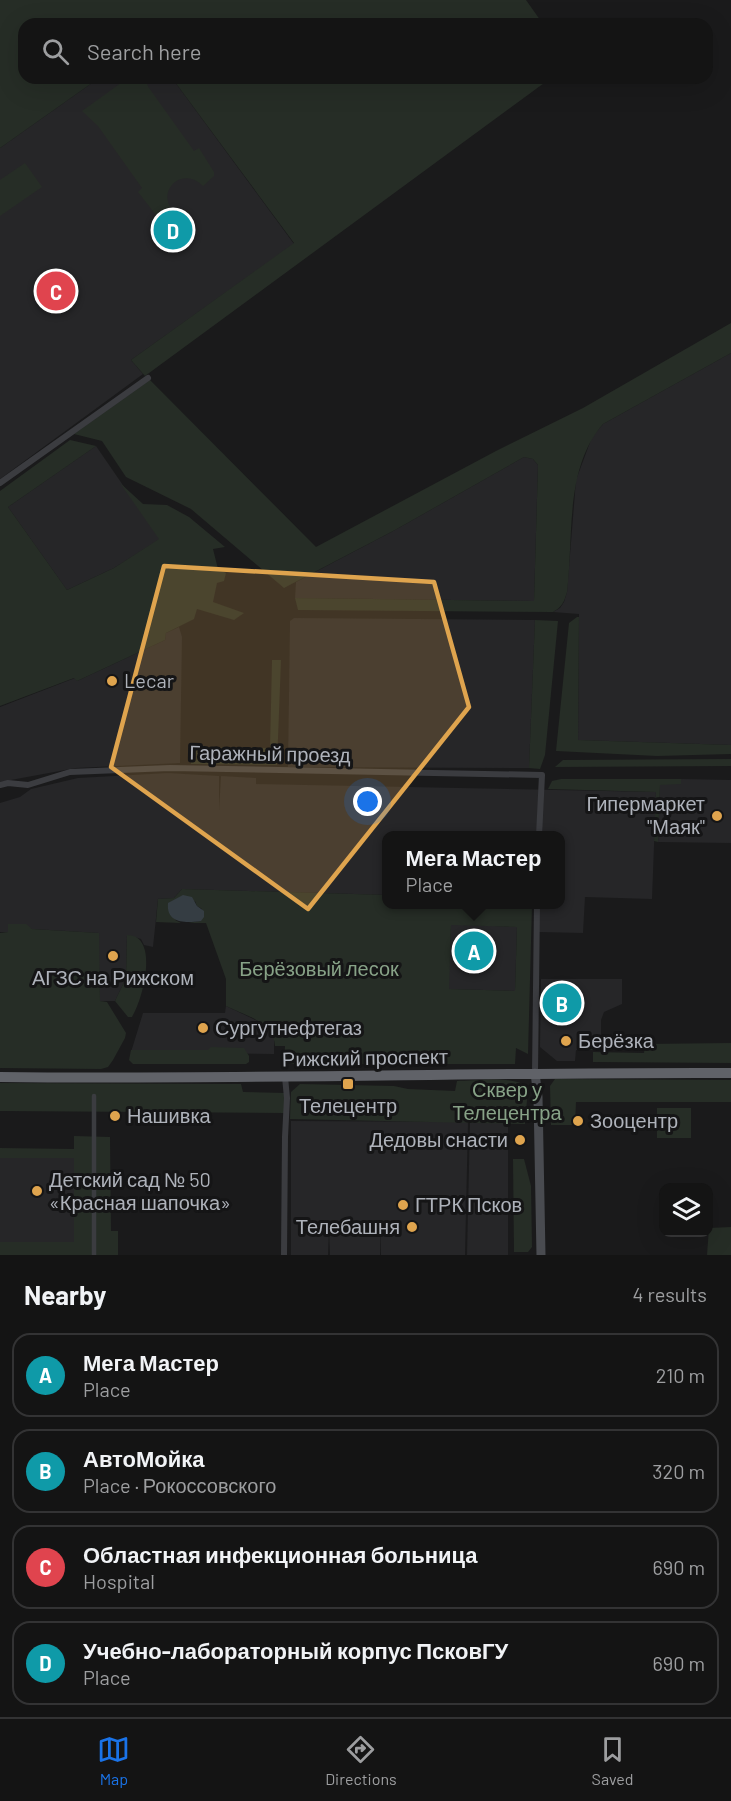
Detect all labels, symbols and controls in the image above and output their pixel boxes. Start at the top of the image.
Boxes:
search box [18,18,713,84]
icon: search [39,35,72,68]
text: Search here [87,38,201,64]
pin: D [154,208,192,252]
pin: C [36,268,76,314]
place label: Lecar [124,668,174,692]
marker: Lecar [105,674,119,688]
street label: Гаражный проезд [189,740,351,766]
your location [353,787,382,816]
place label: Гипермаркет "Маяк" [586,791,705,838]
marker: Гипермаркет "Маяк" [710,809,724,823]
popup [382,831,565,909]
text: Мега Мастер [406,844,541,870]
text: Place [406,872,453,896]
pin: A [454,928,494,974]
marker: АГЗС на Рижском [106,949,120,963]
park label: Берёзовый лесок [239,956,399,980]
place label: АГЗС на Рижском [32,965,194,989]
pin: B [542,980,582,1026]
place label: Сургутнефтегаз [215,1015,362,1039]
marker: Сургутнефтегаз [196,1021,210,1035]
place label: Берёзка [578,1028,655,1052]
marker: Берёзка [559,1034,573,1048]
street label: Рижский проспект [282,1044,448,1070]
marker: Телецентр [341,1077,355,1091]
park label: Сквер у Телецентра [452,1077,562,1124]
place label: Телецентр [299,1093,397,1117]
place label: Нашивка [127,1103,212,1127]
place label: Зооцентр [590,1108,678,1132]
marker: Нашивка [108,1109,122,1123]
marker: Зооцентр [571,1114,585,1128]
place label: Дедовы снасти [369,1127,508,1151]
marker: Дедовы снасти [513,1133,527,1147]
place label: Детский сад № 50 «Красная шапочка» [49,1167,231,1214]
map controls [659,1183,713,1237]
button: layers [659,1183,713,1237]
marker: Детский сад № 50 «Красная шапочка» [30,1184,44,1198]
place label: ГТРК Псков [415,1192,522,1216]
marker: ГТРК Псков [396,1198,410,1212]
place label: Телебашня [296,1214,400,1238]
marker: Телебашня [405,1220,419,1234]
text: Nearby [24,1279,106,1310]
text: 4 results [632,1282,707,1306]
text: Мега Мастер [83,1349,219,1375]
text: A [39,1363,52,1387]
text: 210 m [656,1363,705,1387]
text: Place [83,1377,131,1401]
text: АвтоМойка [83,1445,205,1471]
text: B [39,1459,52,1483]
text: 320 m [652,1459,705,1483]
text: Place · Рокоссовского [83,1473,276,1497]
text: Областная инфекционная больница [83,1541,478,1567]
text: C [39,1555,52,1579]
text: 690 m [652,1555,705,1579]
text: Hospital [83,1569,155,1593]
text: Учебно-лабораторный корпус ПсковГУ [83,1637,508,1663]
text: D [39,1651,52,1675]
text: 690 m [652,1651,705,1675]
text: Place [83,1665,131,1689]
tab: Map [97,1733,130,1788]
tab: Directions [325,1733,397,1788]
tab: Saved [592,1733,634,1788]

